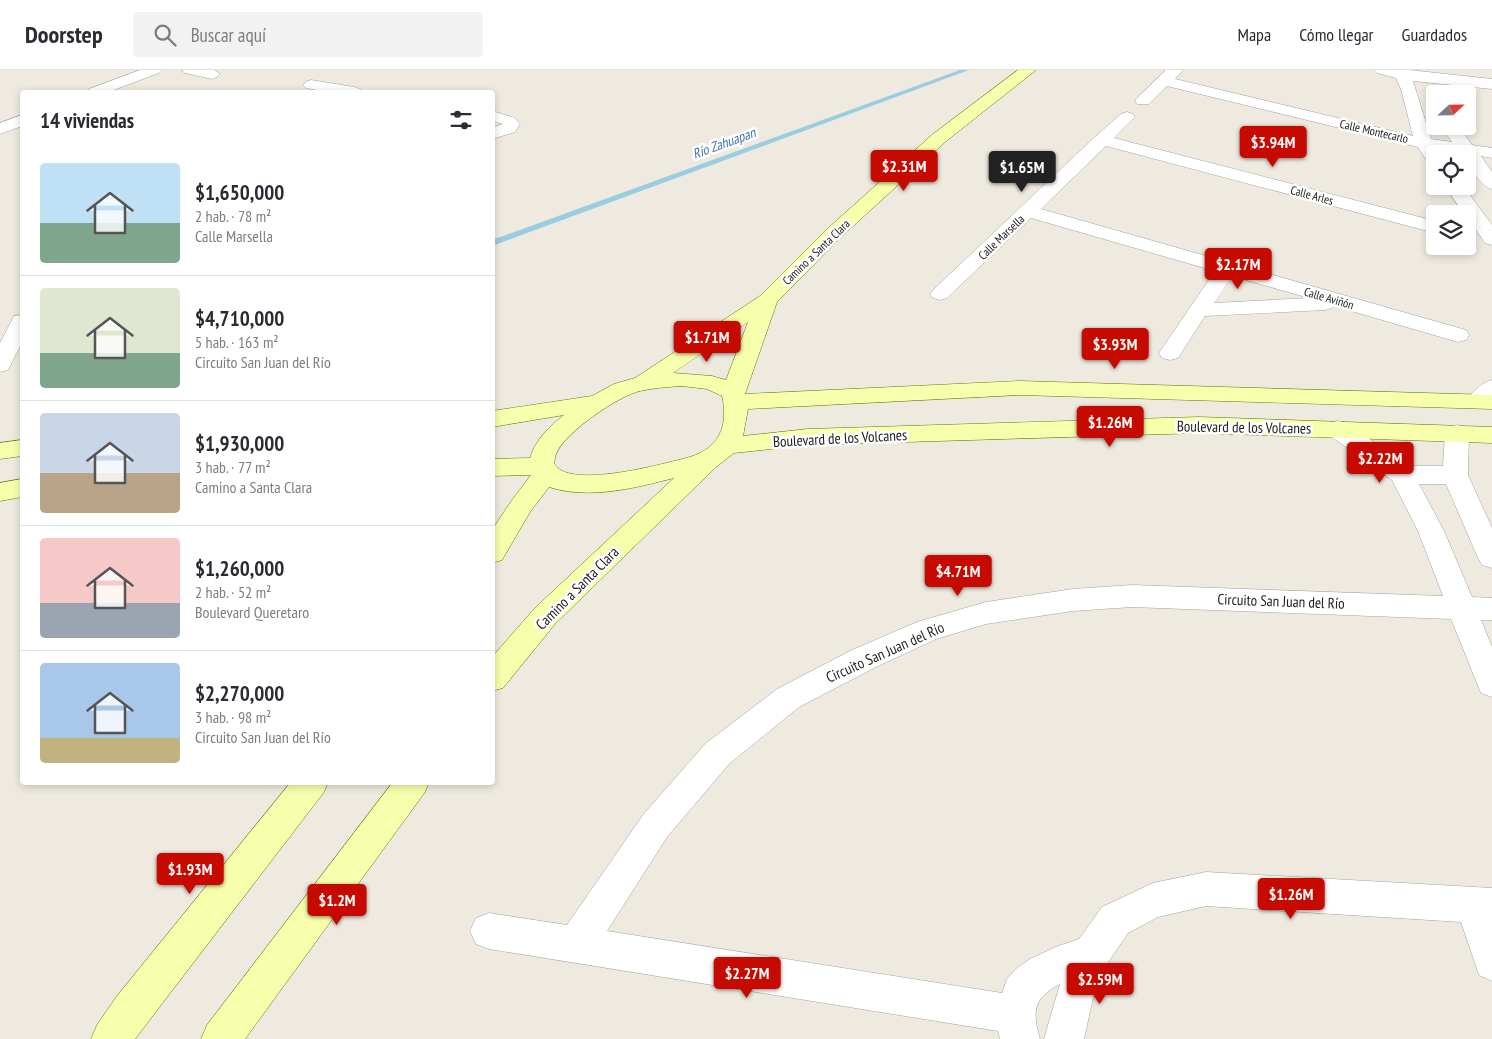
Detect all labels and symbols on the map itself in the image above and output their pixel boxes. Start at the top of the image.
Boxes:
north arrow [1426,85,1476,135]
street label: Calle Montecarlo [1338,116,1410,146]
water label: Río Zahuapan [690,123,759,163]
pin: $3.94M [1232,126,1314,168]
pin: $2.31M [863,150,945,192]
pin: $1.65M [981,150,1063,193]
street label: Calle Arles [1289,182,1335,208]
street label: Calle Marsella [975,211,1027,263]
street label: Camino a Santa Clara [779,216,853,288]
pin: $2.17M [1197,248,1279,290]
street label: Calle Aviñón [1302,284,1356,312]
pin: $1.71M [666,320,748,363]
pin: $3.93M [1074,328,1156,370]
pin: $1.26M [1069,406,1151,448]
street label: Boulevard de los Volcanes [1177,416,1311,438]
street label: Boulevard de los Volcanes [772,425,908,451]
pin: $2.22M [1339,442,1421,484]
street label: Camino a Santa Clara [531,542,623,634]
pin: $4.71M [917,554,999,597]
street label: Circuito San Juan del Río [1217,589,1345,613]
street label: Circuito San Juan del Río [823,617,947,687]
pin: $1.93M [149,852,231,895]
pin: $1.26M [1250,878,1332,920]
pin: $1.2M [302,884,372,926]
pin: $2.27M [706,956,788,999]
pin: $2.59M [1059,962,1141,1005]

